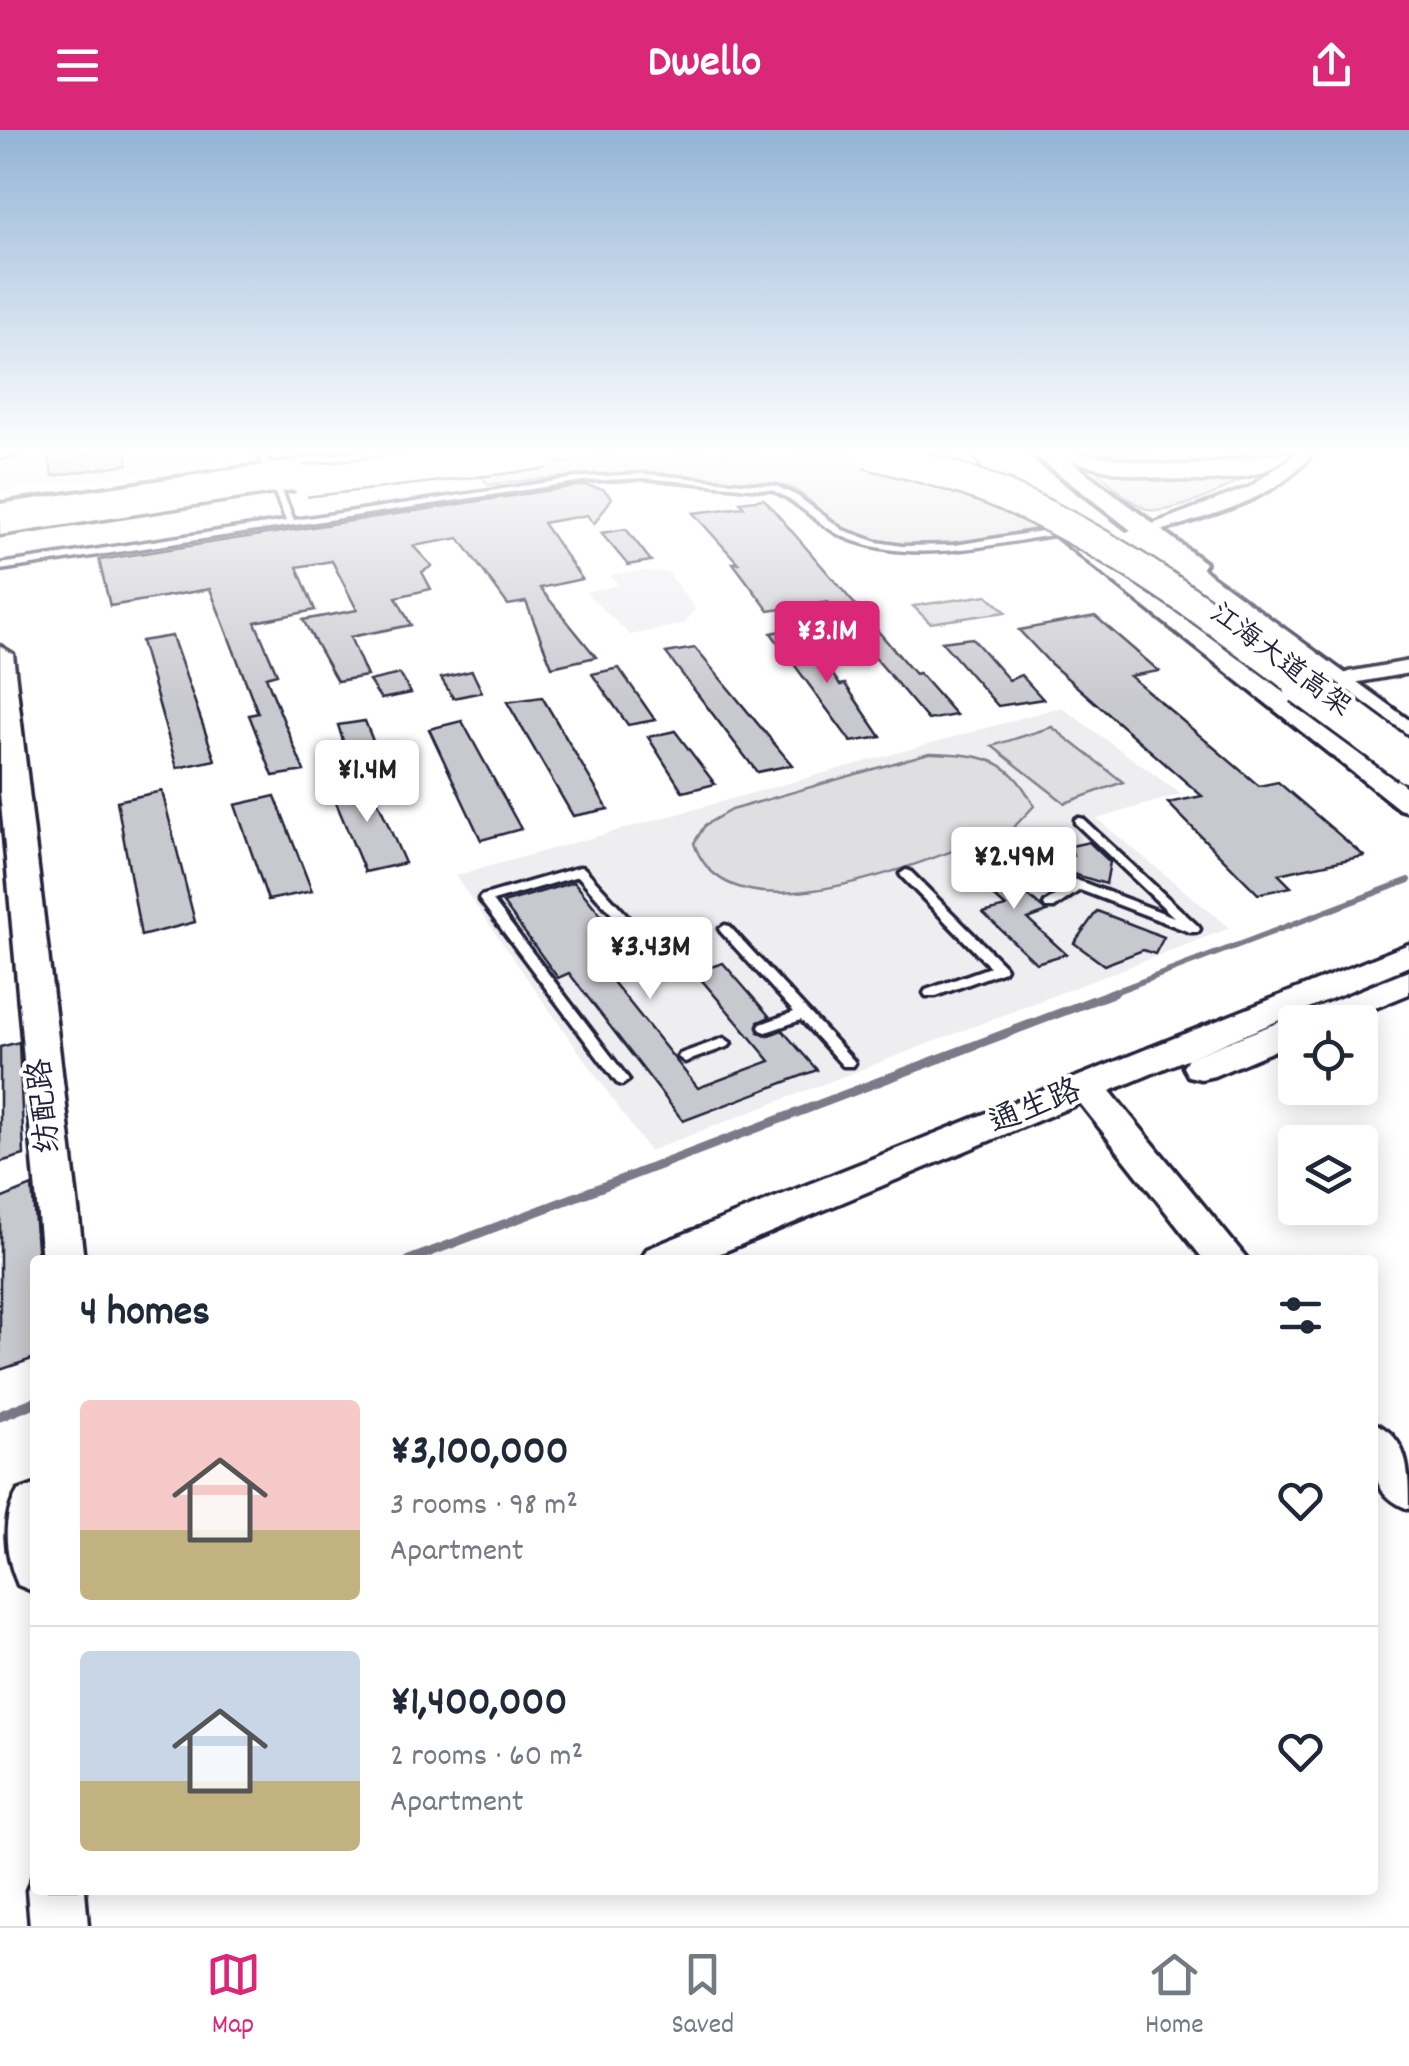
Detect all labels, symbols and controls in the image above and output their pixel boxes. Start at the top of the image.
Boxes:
text: Dwello [648,33,761,97]
icon: menu [50,38,105,93]
icon: share [1304,38,1359,93]
street label: 江海大道高架 [1200,595,1358,729]
pin: ¥3.1M [757,601,897,686]
text: ¥3.1M [797,610,857,656]
pin: ¥1.4M [297,740,437,825]
text: ¥1.4M [337,749,397,795]
pin: ¥2.49M [933,827,1095,912]
text: ¥2.49M [973,836,1055,882]
pin: ¥3.43M [569,917,731,1002]
text: ¥3.43M [609,926,691,972]
map controls [1278,1005,1378,1225]
button: locate [1278,1005,1378,1105]
street label: 纺配路 [19,1056,75,1156]
street label: 通生路 [983,1070,1089,1148]
button: layers [1278,1125,1378,1225]
text: 4 homes [80,1285,210,1345]
icon: filters [1273,1288,1328,1343]
text: ¥3,100,000 [390,1424,569,1484]
icon: home [160,1440,280,1560]
icon: heart [1273,1473,1328,1528]
text: 3 rooms · 98 m² [390,1484,578,1530]
text: Apartment [390,1530,524,1576]
text: ¥1,400,000 [390,1675,567,1735]
icon: home [160,1691,280,1811]
icon: heart [1273,1724,1328,1779]
text: 2 rooms · 60 m² [390,1735,583,1781]
text: Apartment [390,1781,524,1827]
tab: Map [206,1947,261,2047]
tab: Saved [672,1947,734,2047]
tab: Home [1145,1947,1203,2047]

